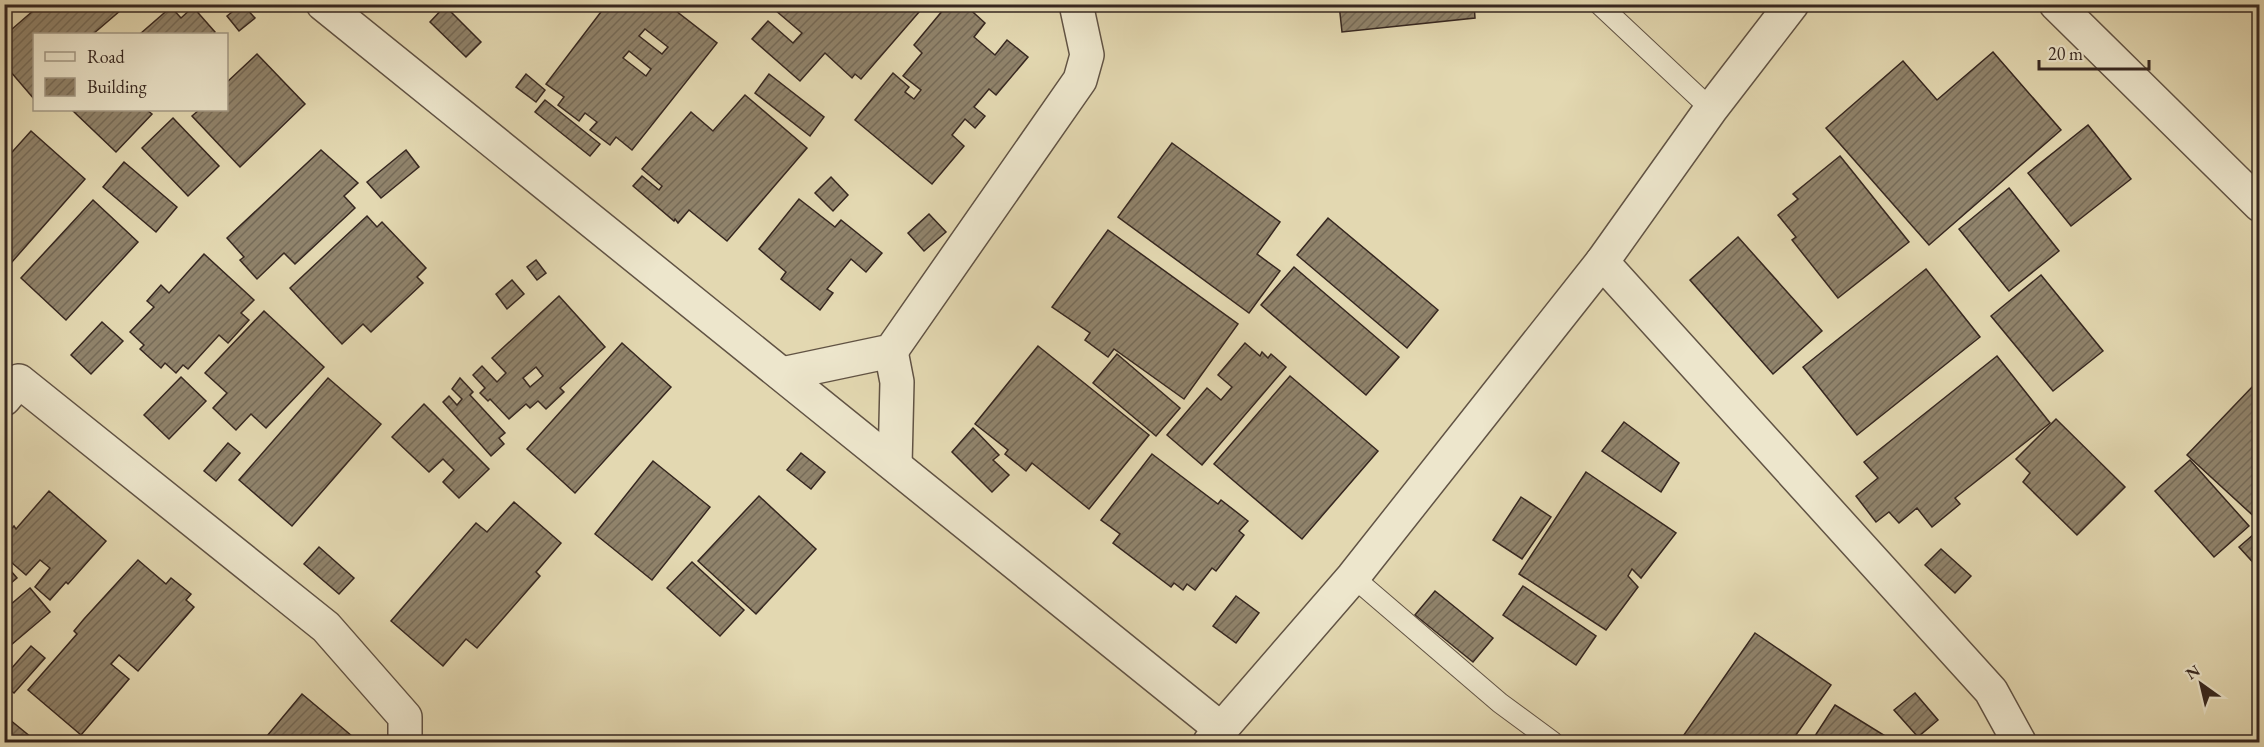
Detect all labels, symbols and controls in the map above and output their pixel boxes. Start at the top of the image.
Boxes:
legend [33,33,228,111]
scale bar [2039,33,2148,71]
text: 20 m [2048,42,2083,65]
text: Road [87,45,126,68]
text: Building [87,75,147,98]
north arrow [2171,654,2231,714]
text: N [2182,660,2204,684]

